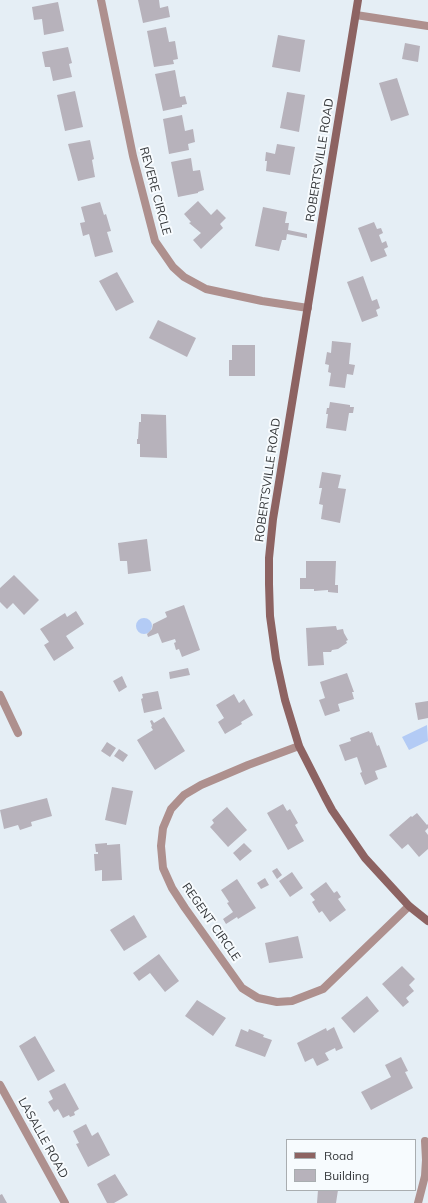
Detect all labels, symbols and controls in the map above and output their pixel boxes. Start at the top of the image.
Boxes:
street label: ROBERTSVILLE ROAD [303,97,337,223]
street label: REVERE CIRCLE [136,145,174,237]
street label: ROBERTSVILLE ROAD [252,417,284,543]
street label: REGENT CIRCLE [179,880,243,964]
street label: LASALLE ROAD [15,1095,71,1181]
legend [286,1139,416,1191]
text: Road [324,1148,353,1163]
text: Building [324,1168,369,1183]

